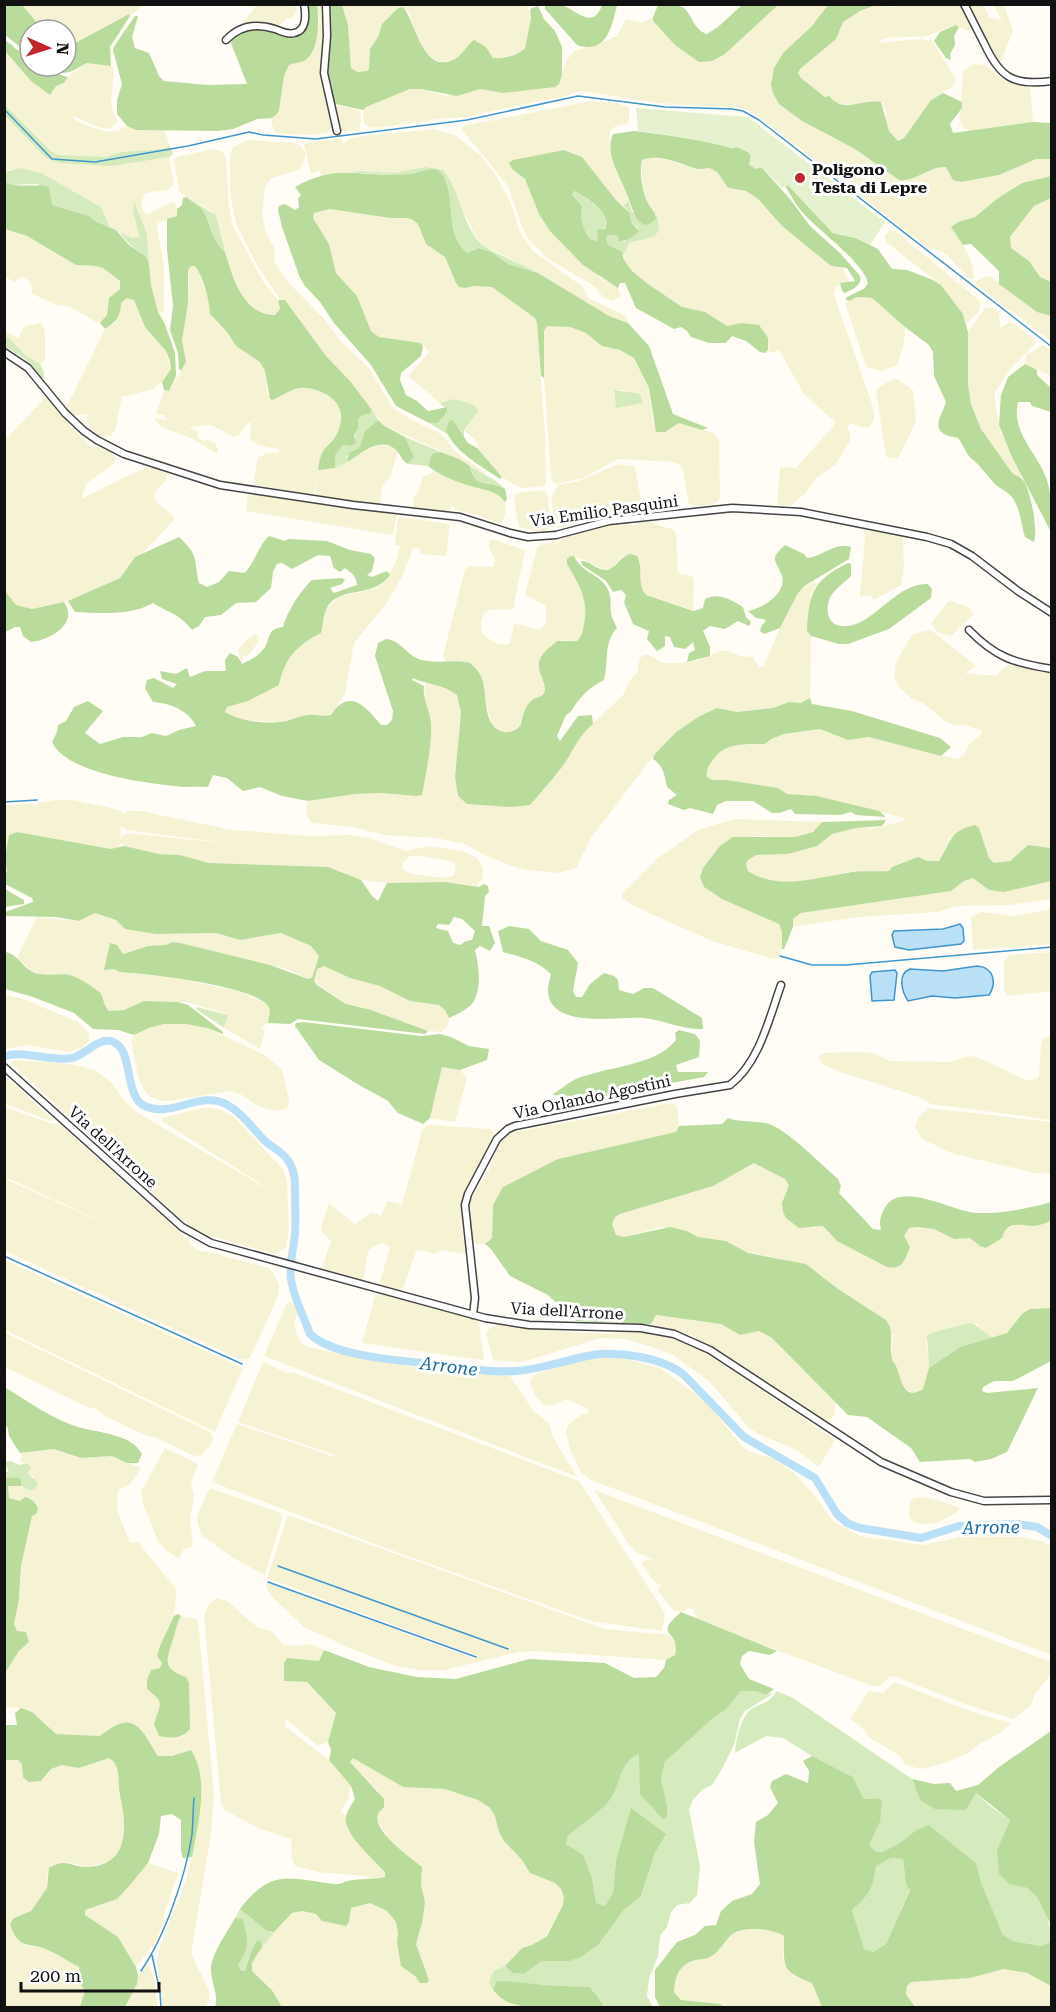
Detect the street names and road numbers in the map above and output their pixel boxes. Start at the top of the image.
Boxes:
street label: Via Emilio Pasquini [529,491,679,531]
street label: Via Orlando Agostini [512,1071,672,1123]
street label: Via dell'Arrone [65,1102,162,1192]
street label: Via dell'Arrone [510,1299,624,1323]

